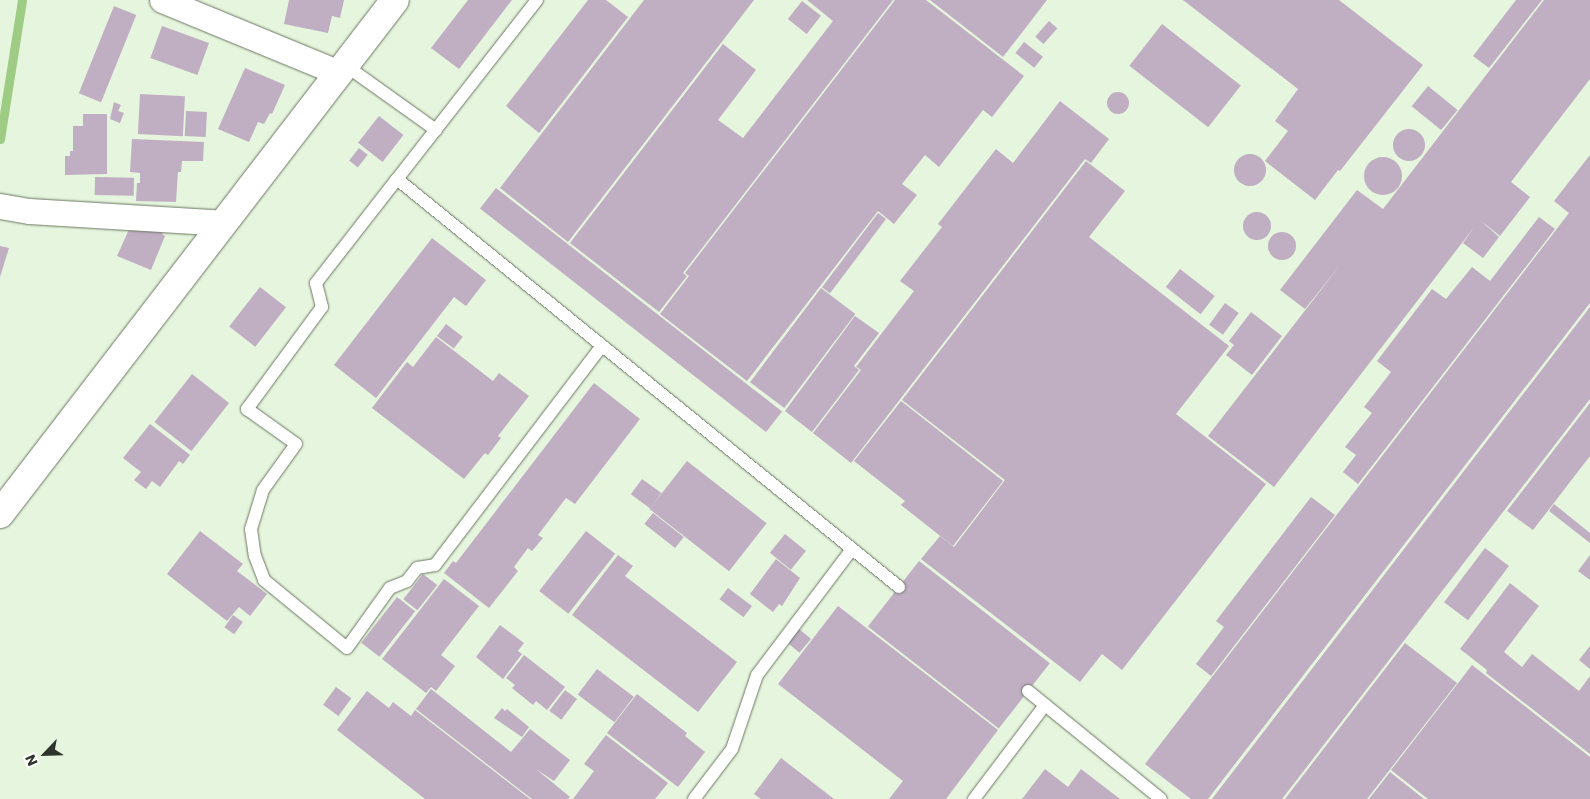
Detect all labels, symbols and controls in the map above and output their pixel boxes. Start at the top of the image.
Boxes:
north arrow [20,729,70,779]
text: N [20,751,43,769]

